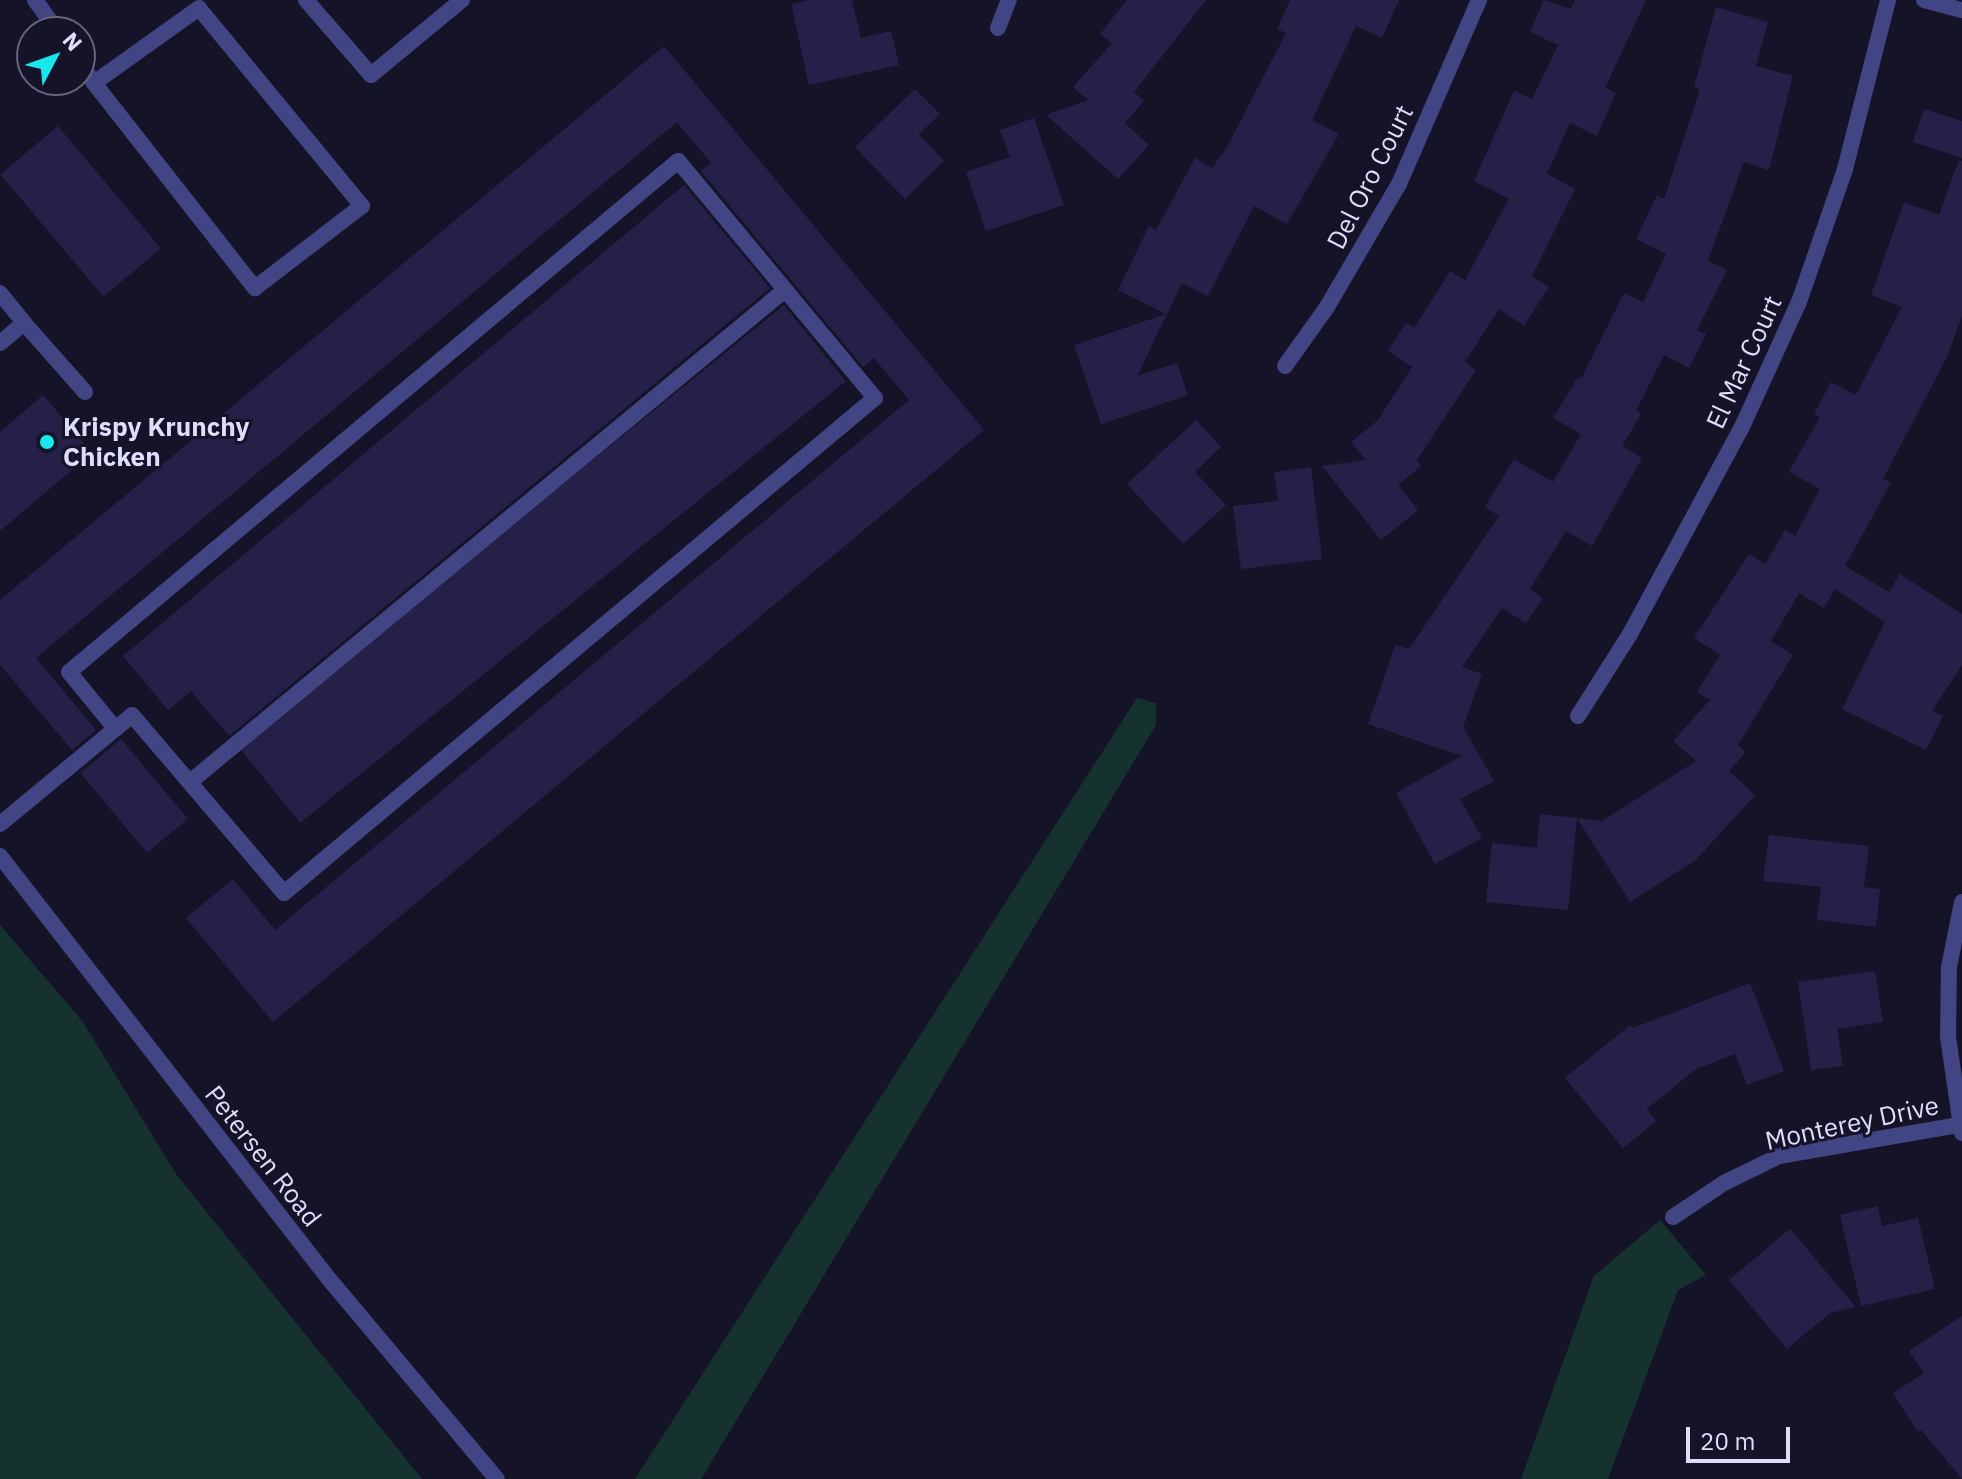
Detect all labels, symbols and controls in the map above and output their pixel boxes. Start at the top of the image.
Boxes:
north arrow [16,16,96,96]
text: N [57,26,89,57]
street label: Del Oro Court [1320,100,1420,254]
street label: El Mar Court [1700,290,1788,434]
place label: Krispy Krunchy Chicken [63,411,249,472]
marker: Krispy Krunchy Chicken [38,433,56,451]
street label: Petersen Road [198,1079,328,1233]
street label: Monterey Drive [1762,1089,1942,1157]
scale bar [1690,1411,1794,1461]
text: 20 m [1700,1425,1755,1457]

